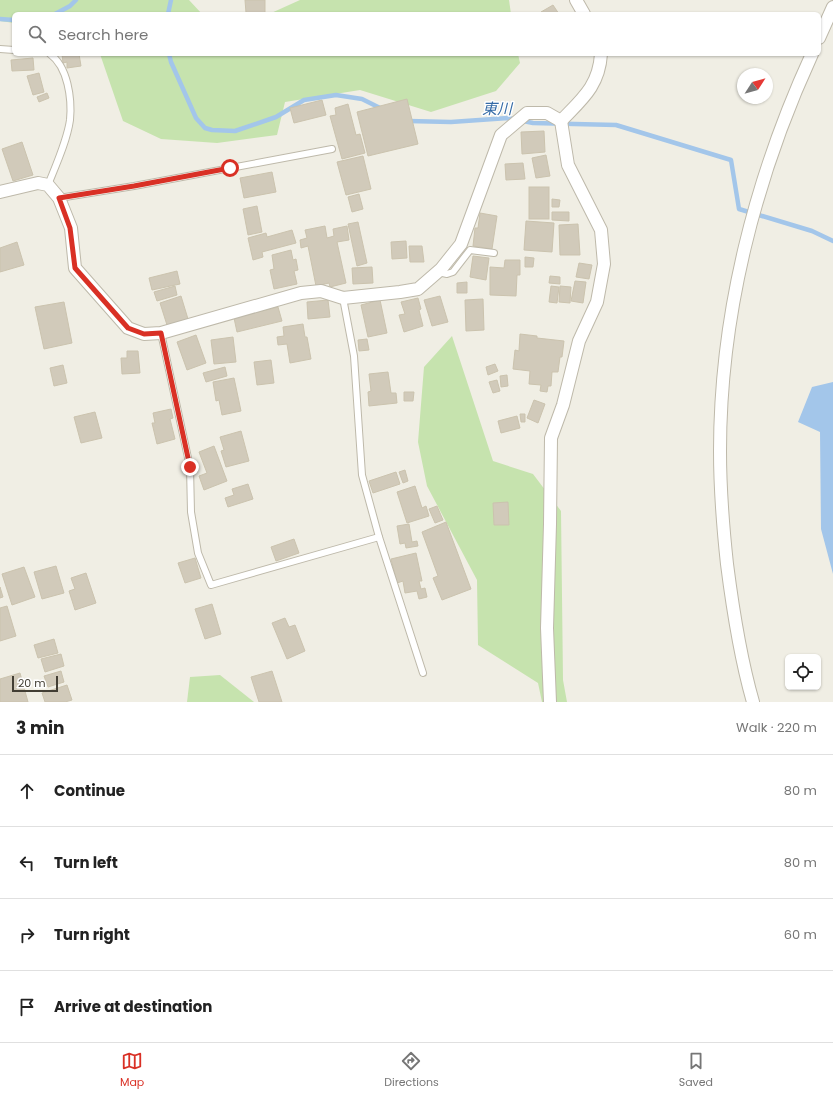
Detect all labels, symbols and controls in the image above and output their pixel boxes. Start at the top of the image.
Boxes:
search box [12,12,821,56]
icon: search [26,23,48,45]
text: Search here [58,24,148,45]
north arrow [737,68,773,104]
water label: 東川 [482,98,514,119]
route start [221,159,239,177]
route end [181,458,199,476]
map controls [785,654,821,690]
button: locate [785,654,821,690]
scale bar [12,674,58,693]
text: 20 m [18,675,46,691]
text: 3 min [16,716,64,740]
text: Walk · 220 m [736,718,817,737]
icon: ahead [16,780,38,802]
text: Continue [54,780,125,801]
text: 80 m [784,781,817,800]
icon: left [16,852,38,874]
text: Turn left [54,852,118,873]
text: 80 m [784,853,817,872]
icon: right [16,924,38,946]
text: Turn right [54,924,130,945]
text: 60 m [784,925,817,944]
icon: arrive [16,996,38,1018]
text: Arrive at destination [54,996,212,1017]
tab: Map [120,1050,144,1091]
tab: Directions [384,1050,439,1091]
tab: Saved [679,1050,713,1091]

